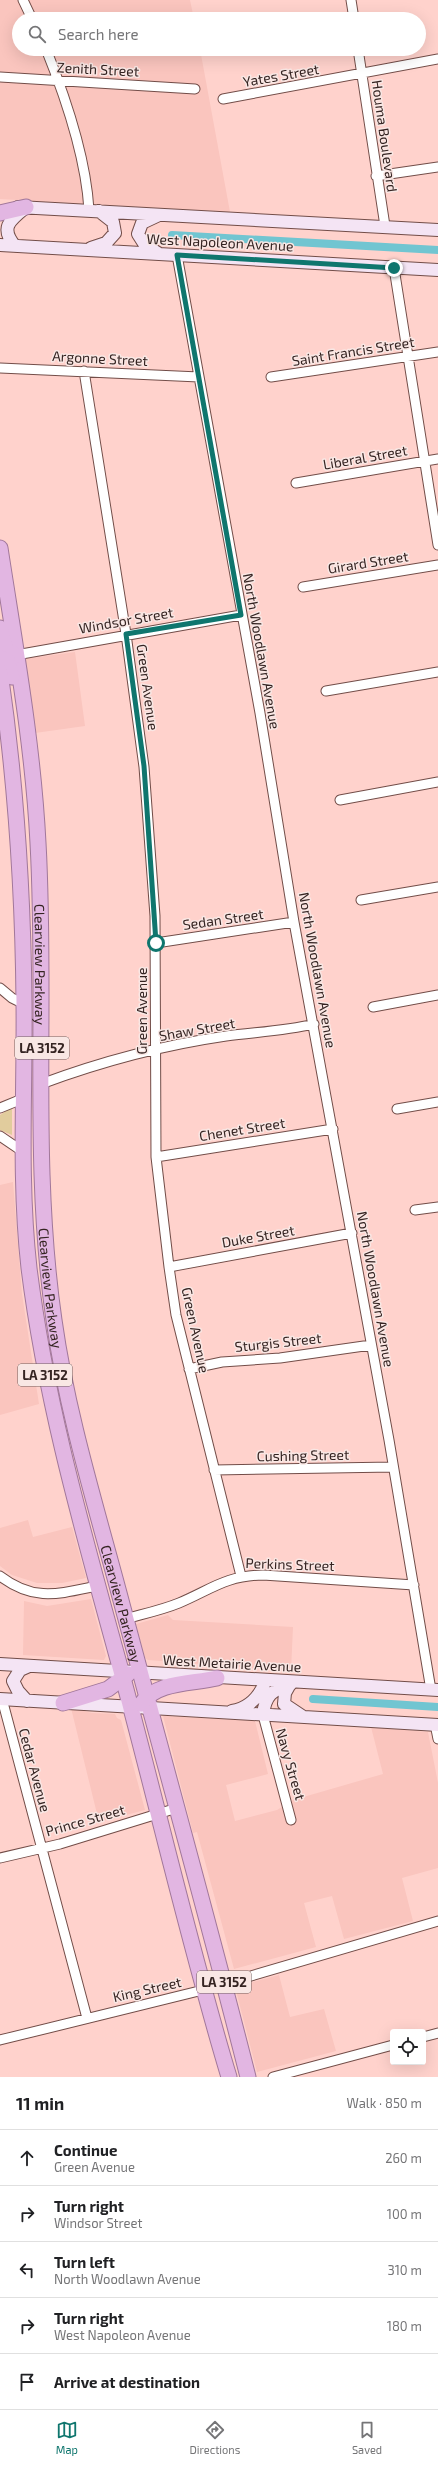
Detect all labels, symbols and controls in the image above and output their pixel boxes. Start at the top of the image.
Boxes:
search box [12,12,426,56]
icon: search [26,23,48,45]
text: Search here [58,25,139,43]
street label: Zenith Street [56,58,140,80]
street label: Yates Street [242,60,320,90]
street label: Houma Boulevard [369,79,401,193]
street label: West Napoleon Avenue [146,230,294,254]
route end [385,259,403,277]
street label: Saint Francis Street [291,333,415,369]
street label: Argonne Street [52,347,148,369]
street label: Liberal Street [322,441,408,473]
street label: Girard Street [327,547,409,577]
street label: North Woodlawn Avenue [240,572,284,730]
street label: Windsor Street [78,603,174,637]
street label: Green Avenue [134,643,162,731]
street label: North Woodlawn Avenue [296,891,340,1049]
street label: Clearview Parkway [32,904,50,1026]
street label: Sedan Street [182,905,264,933]
route start [147,934,165,952]
street label: Green Avenue [133,967,150,1055]
street label: Shaw Street [158,1014,236,1044]
road number: LA 3152 [15,1037,69,1059]
street label: Chenet Street [198,1114,286,1144]
street label: North Woodlawn Avenue [354,1210,398,1368]
street label: Duke Street [220,1221,296,1251]
street label: Clearview Parkway [36,1227,67,1350]
street label: Green Avenue [179,1286,213,1374]
street label: Sturgis Street [234,1329,322,1355]
road number: LA 3152 [18,1364,72,1386]
street label: Cushing Street [257,1446,349,1464]
street label: Clearview Parkway [98,1543,146,1665]
street label: Perkins Street [245,1554,335,1574]
street label: West Metairie Avenue [162,1651,302,1675]
street label: Cedar Avenue [16,1726,54,1814]
street label: Navy Street [273,1726,309,1802]
street label: Prince Street [43,1801,127,1839]
road number: LA 3152 [197,1971,251,1993]
street label: King Street [111,1973,183,2005]
map controls [390,2029,426,2065]
button: locate [390,2029,426,2065]
text: 11 min [16,2093,64,2113]
text: Walk · 850 m [346,2095,422,2111]
text: Continue [54,2141,117,2159]
icon: ahead [16,2147,38,2169]
text: 260 m [385,2150,422,2166]
text: Green Avenue [54,2159,135,2175]
text: Turn right [54,2197,124,2215]
icon: right [16,2203,38,2225]
text: 100 m [387,2206,422,2222]
text: Windsor Street [54,2215,143,2231]
text: Turn left [54,2253,115,2271]
icon: left [16,2259,38,2281]
text: 310 m [387,2262,422,2278]
text: North Woodlawn Avenue [54,2271,201,2287]
text: Turn right [54,2309,124,2327]
icon: right [16,2315,38,2337]
text: 180 m [387,2318,422,2334]
text: West Napoleon Avenue [54,2327,191,2343]
icon: arrive [16,2371,38,2393]
text: Arrive at destination [54,2373,200,2391]
tab: Map [56,2419,78,2456]
tab: Directions [190,2419,240,2456]
tab: Saved [352,2419,382,2456]

